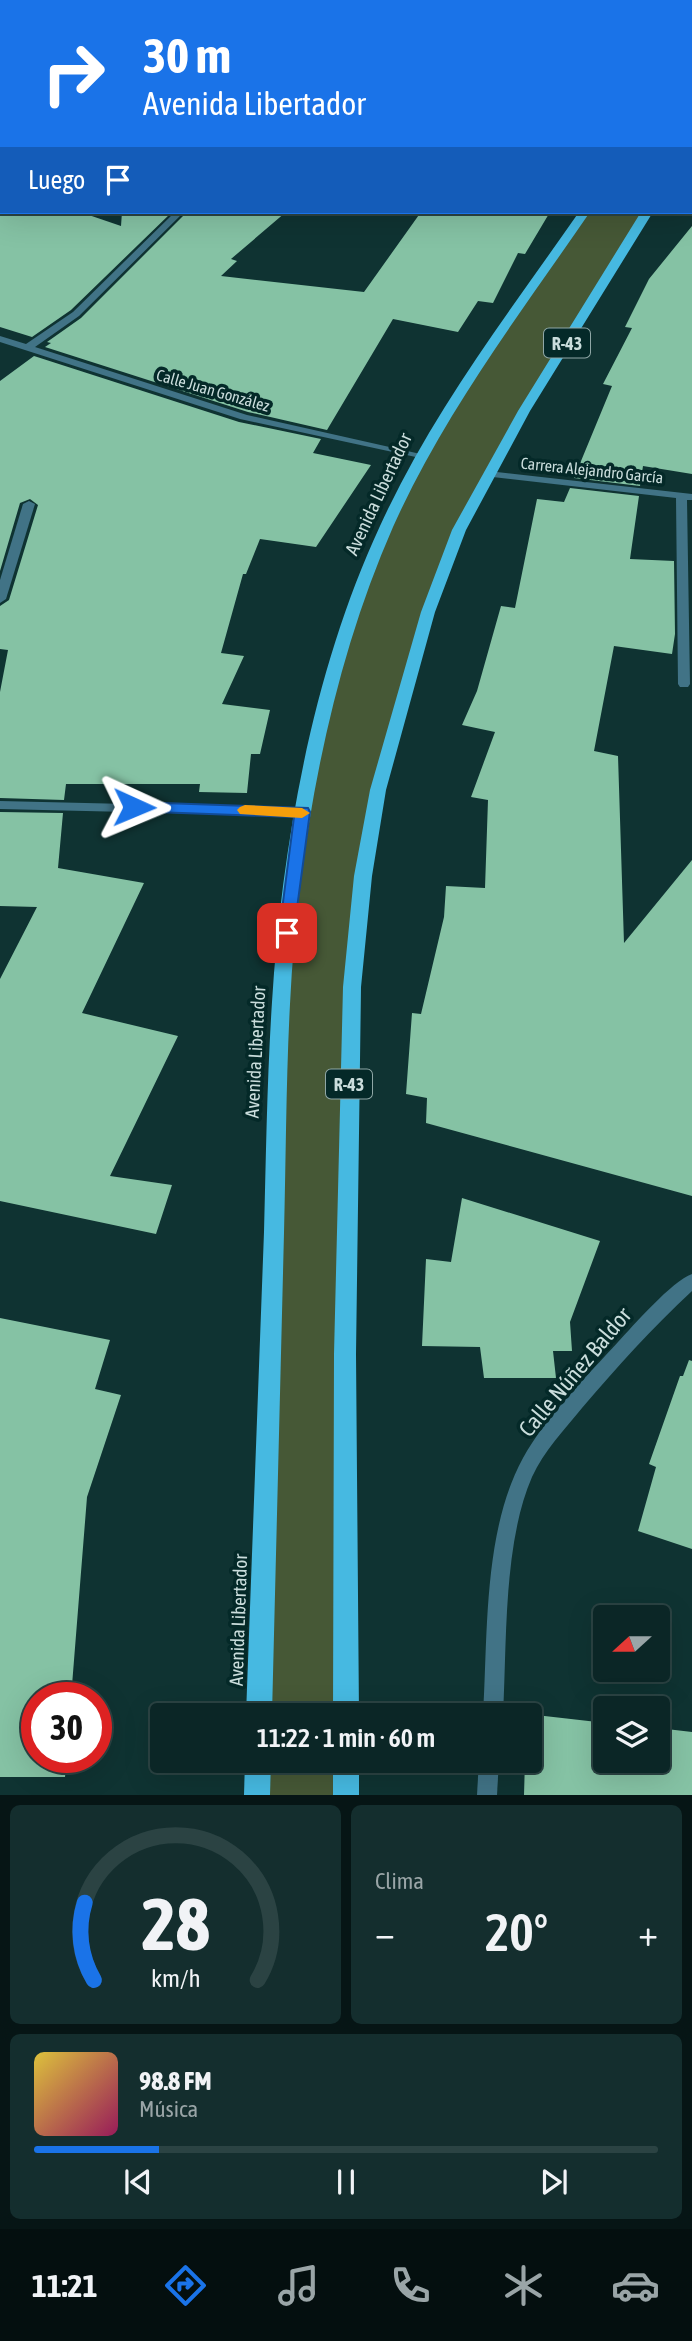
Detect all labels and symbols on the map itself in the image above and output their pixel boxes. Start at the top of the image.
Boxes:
road number: R-43 [544,328,590,358]
street label: Calle Juan González [154,365,272,415]
street label: Avenida Libertador [340,429,416,559]
street label: Carrera Alejandro García [520,454,664,487]
position arrow [97,770,171,844]
pin [257,903,317,963]
street label: Avenida Libertador [241,985,269,1119]
road number: R-43 [326,1070,372,1098]
street label: Calle Núñez Baldor [514,1301,637,1442]
street label: Avenida Libertador [225,1553,251,1686]
north arrow [593,1605,670,1682]
speed limit sign: 30 [21,1682,112,1773]

